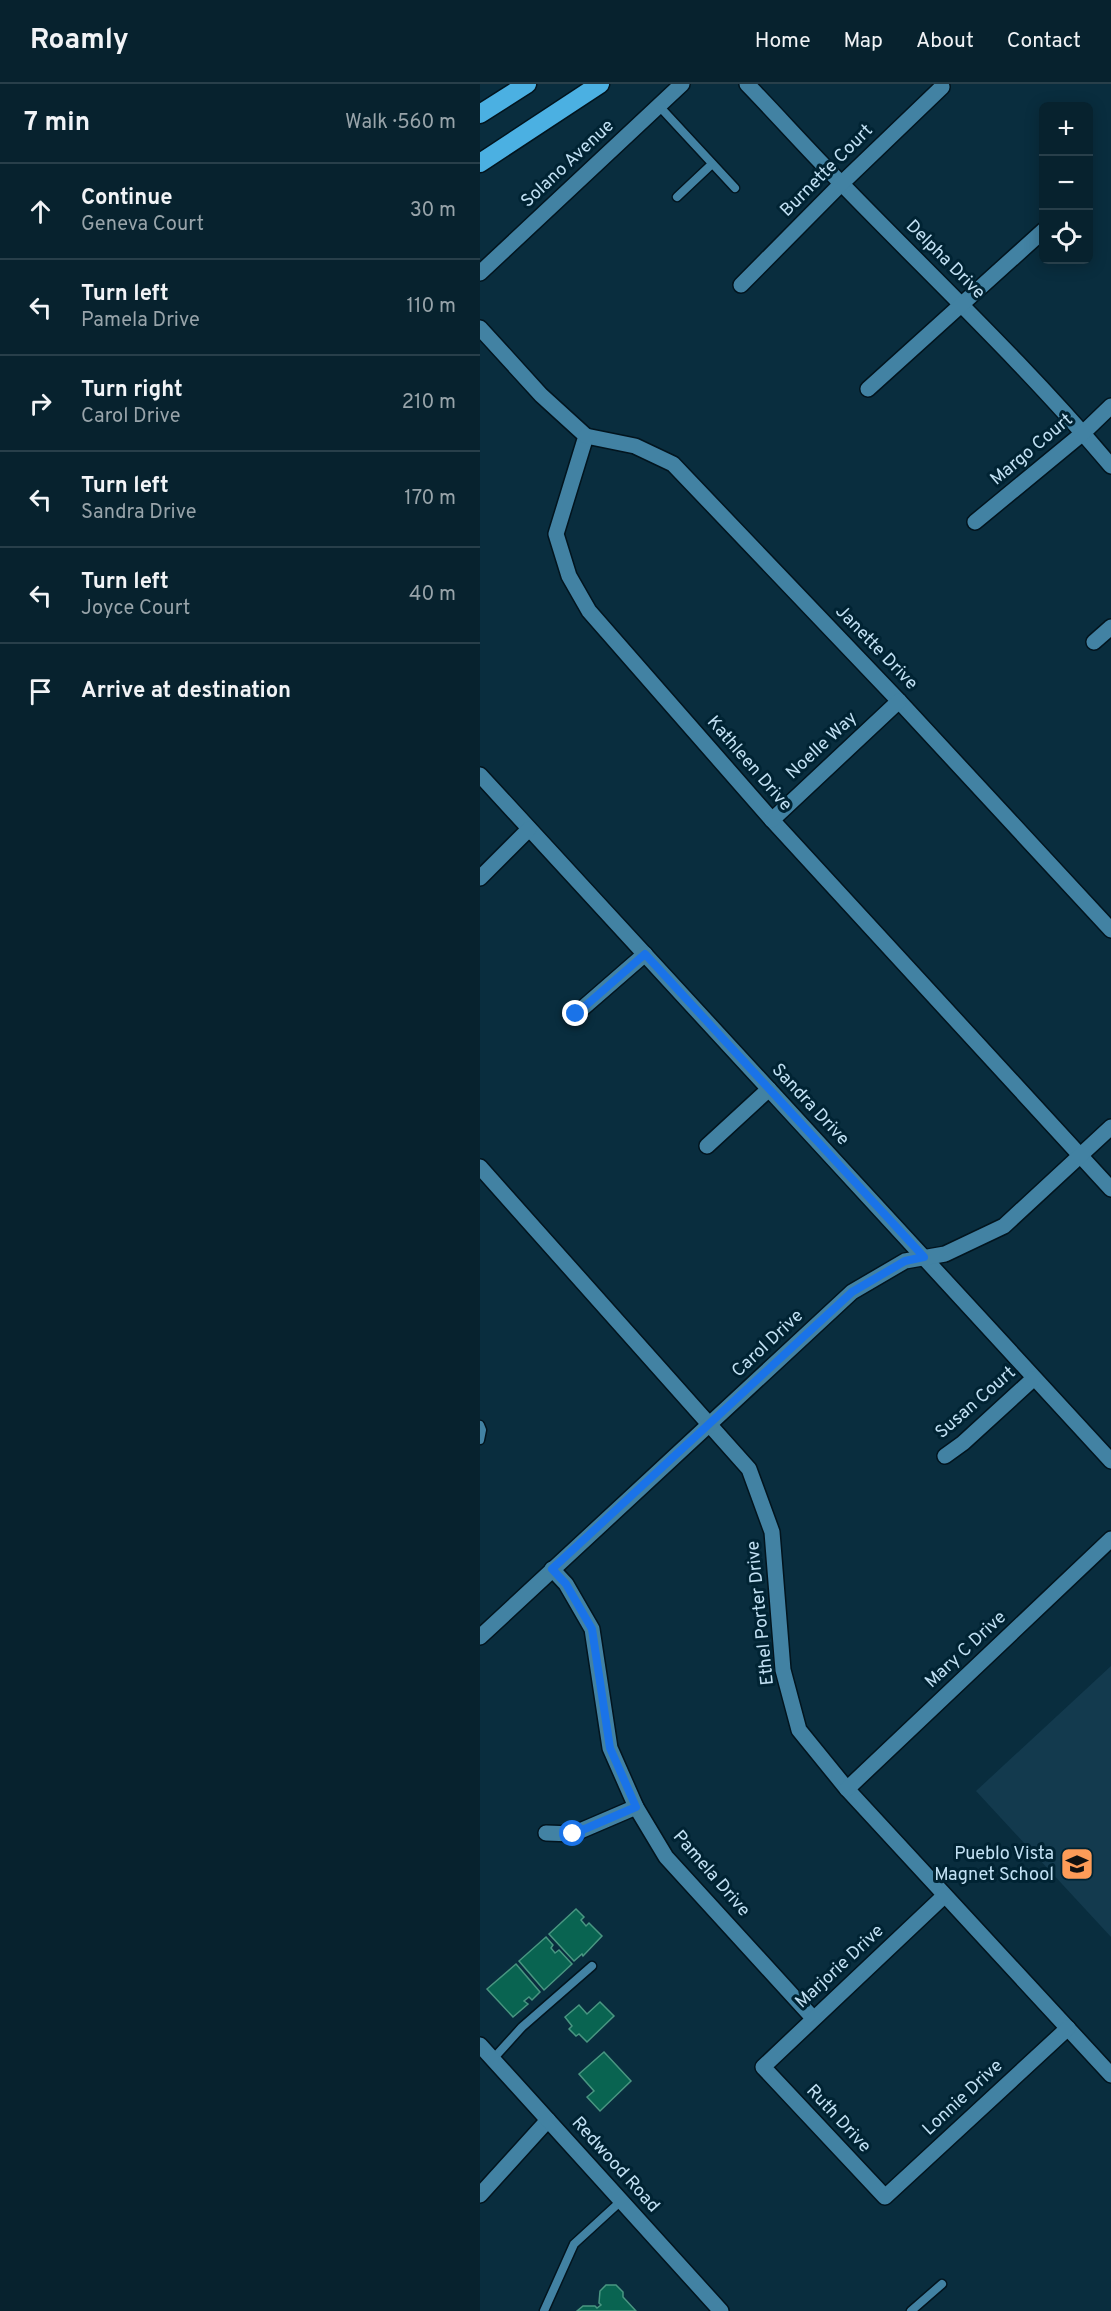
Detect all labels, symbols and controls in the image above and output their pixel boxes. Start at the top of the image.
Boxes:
text: Roamly [30,23,129,59]
text: Home [755,28,811,55]
text: Map [844,28,883,55]
text: About [916,28,974,55]
text: Contact [1007,28,1081,55]
map controls [1039,102,1093,264]
button: + [1039,102,1093,156]
text: 7 min [24,107,90,140]
text: Walk · 560 m [345,110,456,136]
street label: Solano Avenue [517,115,619,213]
street label: Burnette Court [776,120,878,222]
button: − [1039,156,1093,210]
text: Continue [81,185,172,212]
icon: ahead [24,195,57,228]
text: 30 m [410,198,456,224]
button: locate [1039,210,1093,264]
text: Geneva Court [81,212,204,238]
street label: Delpha Drive [900,215,990,305]
text: Turn left [81,281,169,308]
icon: left [24,291,57,324]
text: 110 m [407,294,456,320]
text: Pamela Drive [81,308,200,334]
text: Turn right [81,377,183,404]
icon: right [24,387,57,420]
text: 210 m [402,390,456,416]
text: Carol Drive [81,404,180,430]
street label: Margo Court [986,409,1078,491]
text: Turn left [81,473,169,500]
icon: left [24,483,57,516]
text: 170 m [404,486,456,512]
text: Sandra Drive [81,500,197,526]
text: Turn left [81,569,169,596]
icon: left [24,579,57,612]
text: 40 m [409,582,456,608]
text: Joyce Court [81,596,190,622]
street label: Janette Drive [830,601,922,695]
icon: arrive [24,675,57,708]
text: Arrive at destination [81,678,291,705]
street label: Noelle Way [781,707,863,785]
street label: Kathleen Drive [701,712,797,816]
route end [562,1000,588,1026]
street label: Sandra Drive [766,1059,854,1151]
street label: Carol Drive [727,1305,809,1383]
street label: Susan Court [931,1362,1021,1444]
street label: Ethel Porter Drive [742,1540,780,1686]
street label: Mary C Drive [920,1606,1012,1694]
route start [559,1820,585,1846]
street label: Pamela Drive [667,1826,755,1922]
place label: Pueblo Vista Magnet School [934,1843,1054,1887]
school or university icon: Pueblo Vista Magnet School [1059,1846,1095,1882]
street label: Marjorie Drive [791,1920,889,2014]
street label: Lonnie Drive [918,2055,1008,2141]
street label: Ruth Drive [801,2080,875,2158]
street label: Redwood Road [566,2112,664,2218]

